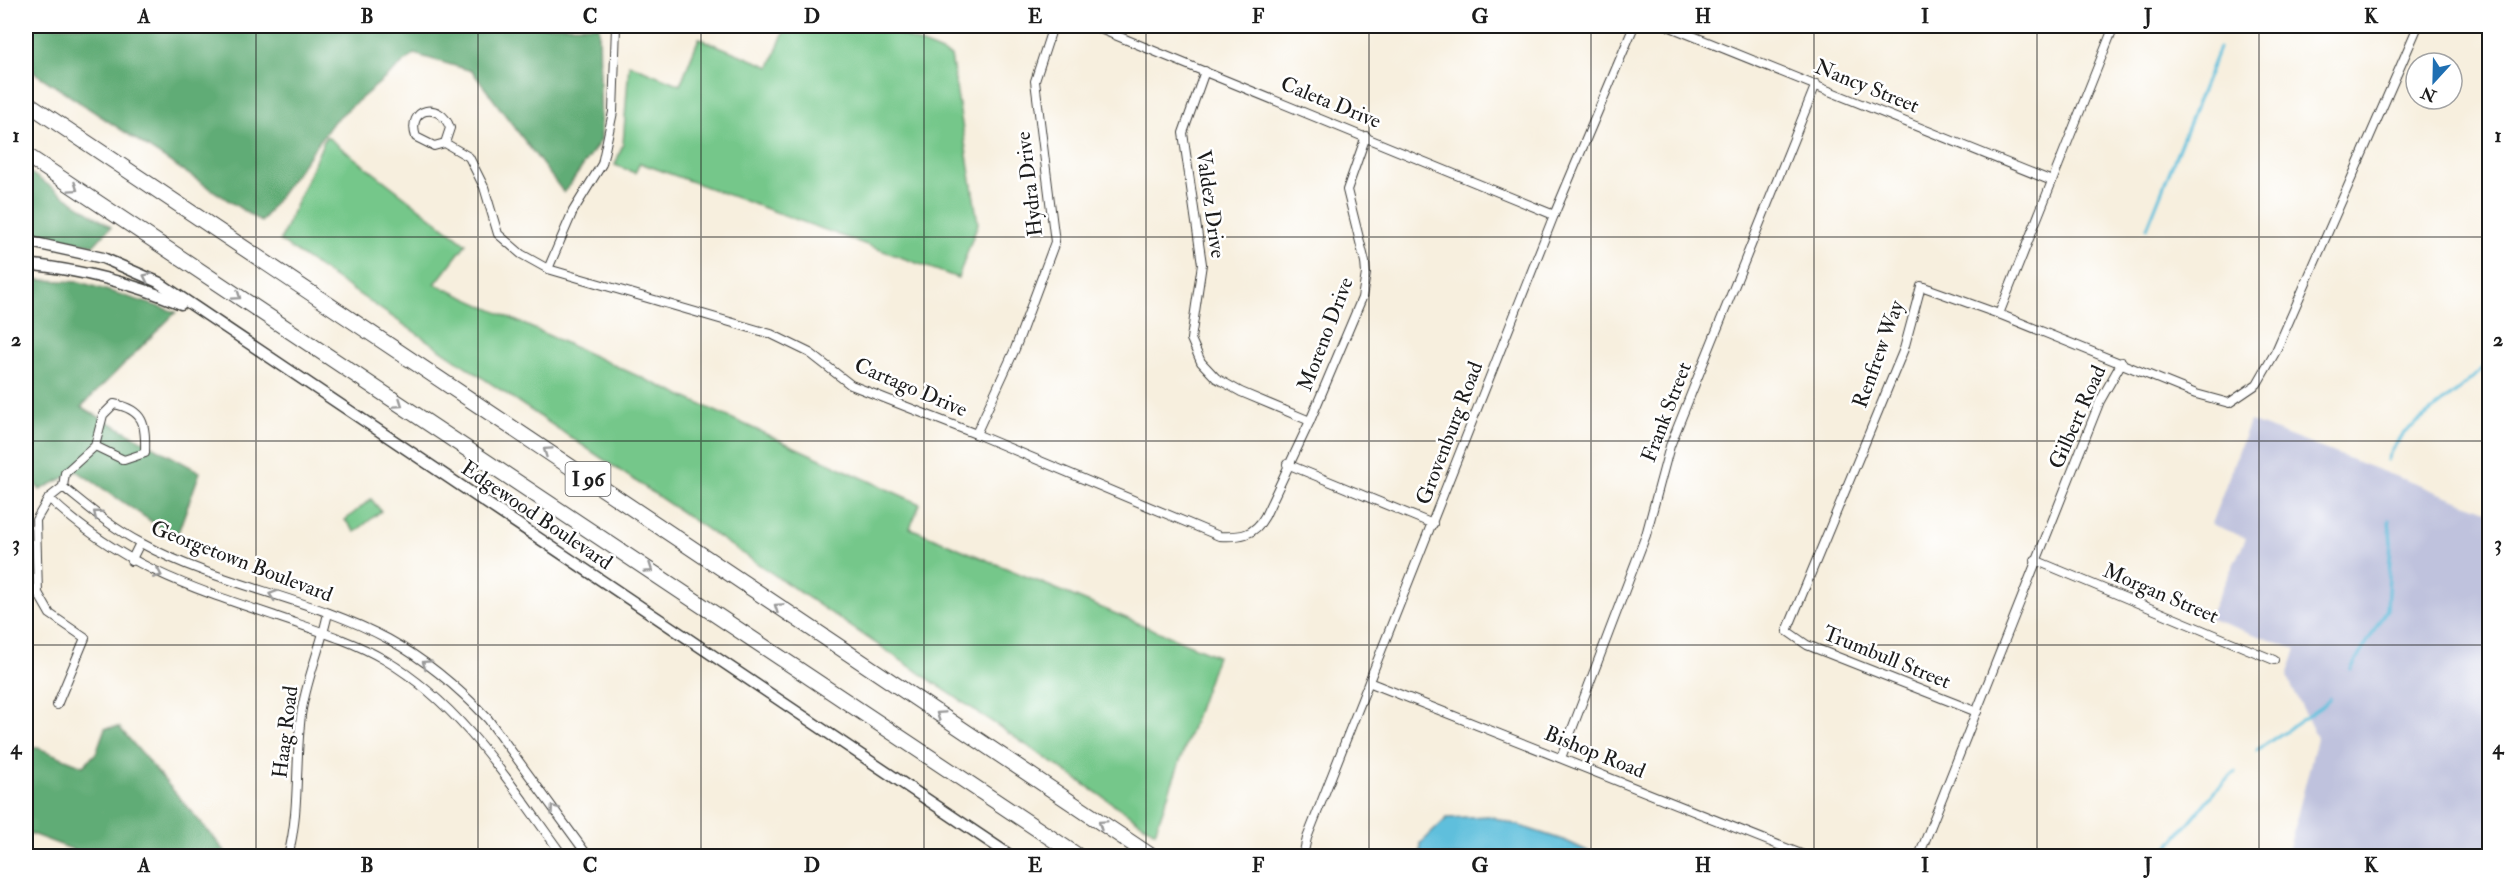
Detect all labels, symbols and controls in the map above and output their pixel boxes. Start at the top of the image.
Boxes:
text: A [137,4,151,29]
text: B [360,4,374,29]
text: C [583,4,597,29]
text: D [804,4,820,29]
text: E [1028,4,1043,29]
text: F [1252,4,1265,29]
text: G [1472,4,1489,29]
text: H [1695,4,1711,29]
text: I [1921,4,1929,29]
text: J [2143,4,2152,29]
text: K [2364,4,2379,29]
north arrow [2404,51,2464,111]
street label: Nancy Street [1811,53,1923,120]
street label: Caleta Drive [1277,70,1385,135]
text: N [2418,82,2440,106]
text: 1 [12,123,20,148]
text: 1 [2494,123,2502,148]
street label: Hydra Drive [1010,130,1049,238]
street label: Valdez Drive [1190,148,1231,260]
one-way arrow [68,180,78,192]
one-way arrow [142,273,153,284]
street label: Moreno Drive [1291,273,1360,395]
one-way arrow [230,288,241,299]
street label: Renfrew Way [1847,296,1911,412]
text: 2 [11,327,21,352]
text: 2 [2493,327,2503,352]
street label: Cartago Drive [850,352,972,423]
street label: Grovenburg Road [1410,357,1489,509]
street label: Frank Street [1635,358,1698,466]
street label: Gilbert Road [2043,361,2113,473]
one-way arrow [393,396,403,408]
one-way arrow [542,448,553,459]
street label: Edgewood Boulevard [456,455,618,576]
road number: I 96 [566,462,610,496]
one-way arrow [92,510,103,521]
street label: Georgetown Boulevard [147,514,337,609]
text: 3 [12,531,20,556]
text: 3 [2494,531,2502,556]
street label: Morgan Street [2099,557,2223,630]
one-way arrow [642,562,653,573]
one-way arrow [152,567,163,579]
one-way arrow [268,589,279,602]
one-way arrow [774,603,785,614]
street label: Trumbull Street [1819,620,1955,695]
one-way arrow [422,660,433,671]
street label: Haag Road [266,684,305,780]
one-way arrow [936,712,947,723]
street label: Bishop Road [1540,720,1650,785]
text: 4 [10,735,23,760]
text: 4 [2492,735,2505,760]
one-way arrow [550,805,561,816]
one-way arrow [1098,820,1109,831]
text: A [137,853,151,878]
text: B [360,853,374,878]
text: C [583,853,597,878]
text: D [804,853,820,878]
text: E [1028,853,1043,878]
text: F [1252,853,1265,878]
text: G [1472,853,1489,878]
text: H [1695,853,1711,878]
text: I [1921,853,1929,878]
text: J [2143,853,2152,878]
text: K [2364,853,2379,878]

